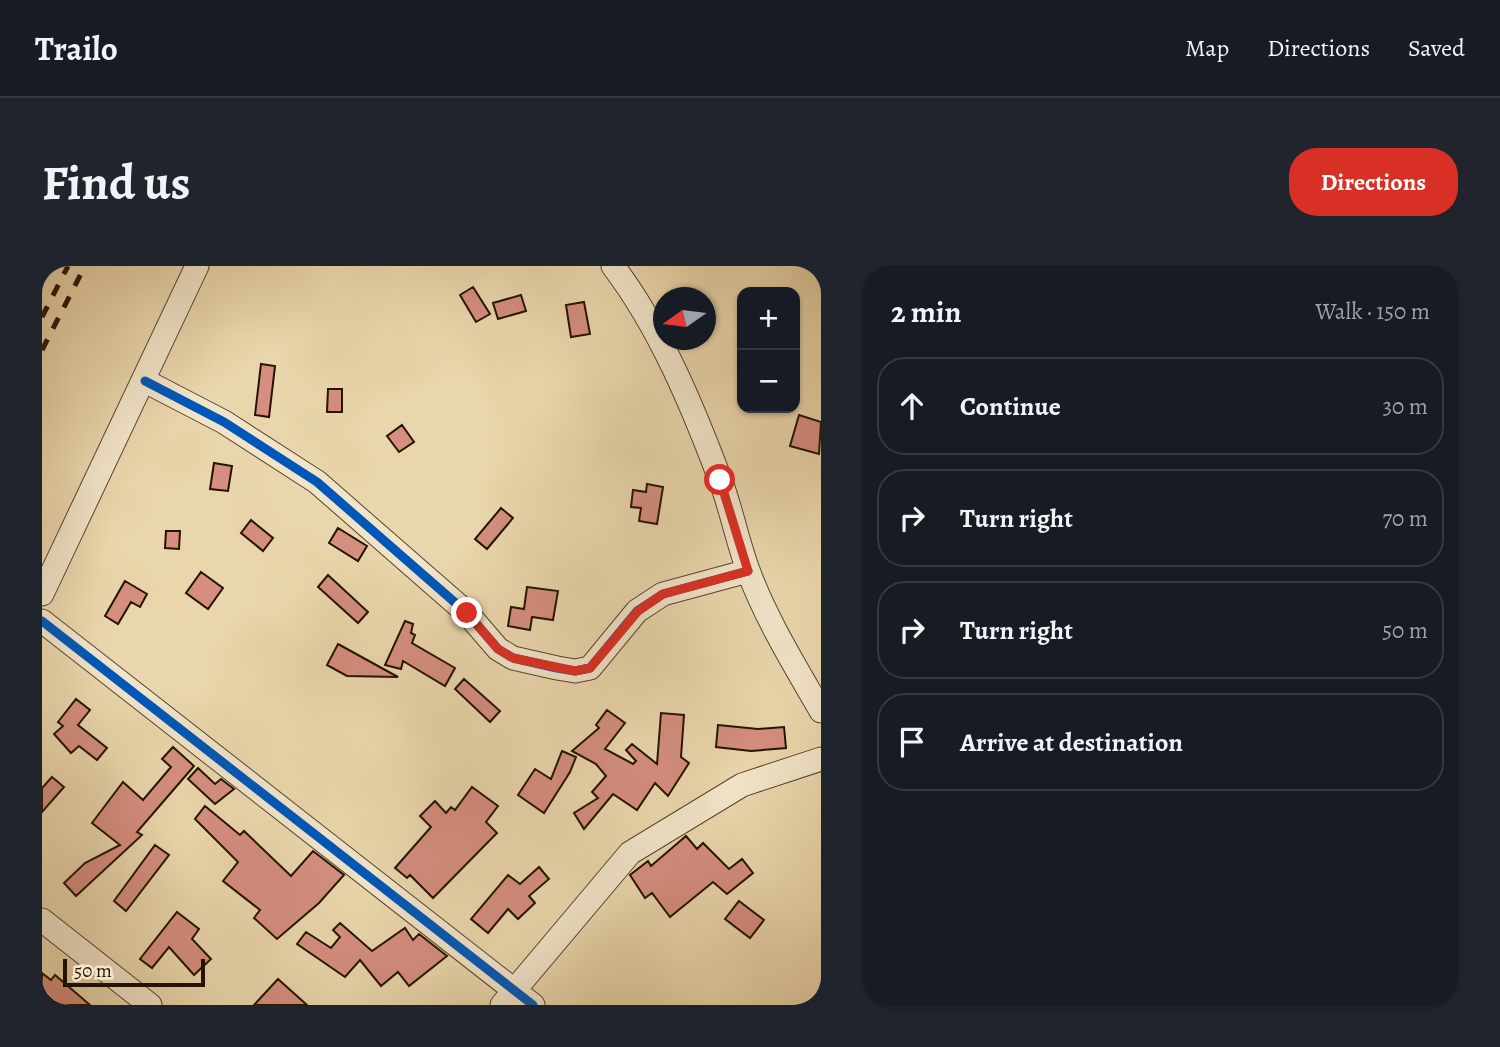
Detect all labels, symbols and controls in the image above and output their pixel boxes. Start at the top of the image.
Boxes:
text: Trailo [35,26,118,71]
text: Map [1185,32,1229,64]
text: Directions [1267,32,1370,64]
text: Saved [1408,32,1465,64]
button: Directions [1289,148,1458,216]
text: Find us [42,149,190,216]
north arrow [653,287,716,350]
map controls [737,287,800,413]
button: + [737,287,800,350]
text: 2 min [891,292,961,332]
text: Walk · 150 m [1315,296,1430,327]
button: − [737,350,800,413]
icon: ahead [893,387,931,425]
text: Continue [960,389,1061,424]
text: 30 m [1382,391,1428,422]
route start [704,464,735,495]
icon: right [893,499,931,537]
text: Turn right [960,501,1073,536]
text: 70 m [1382,503,1428,534]
route end [451,597,482,628]
icon: right [893,611,931,649]
text: Turn right [960,613,1073,648]
text: 50 m [1382,615,1428,646]
icon: arrive [893,723,931,761]
text: Arrive at destination [960,725,1183,760]
scale bar [63,956,205,988]
text: 50 m [74,958,112,984]

